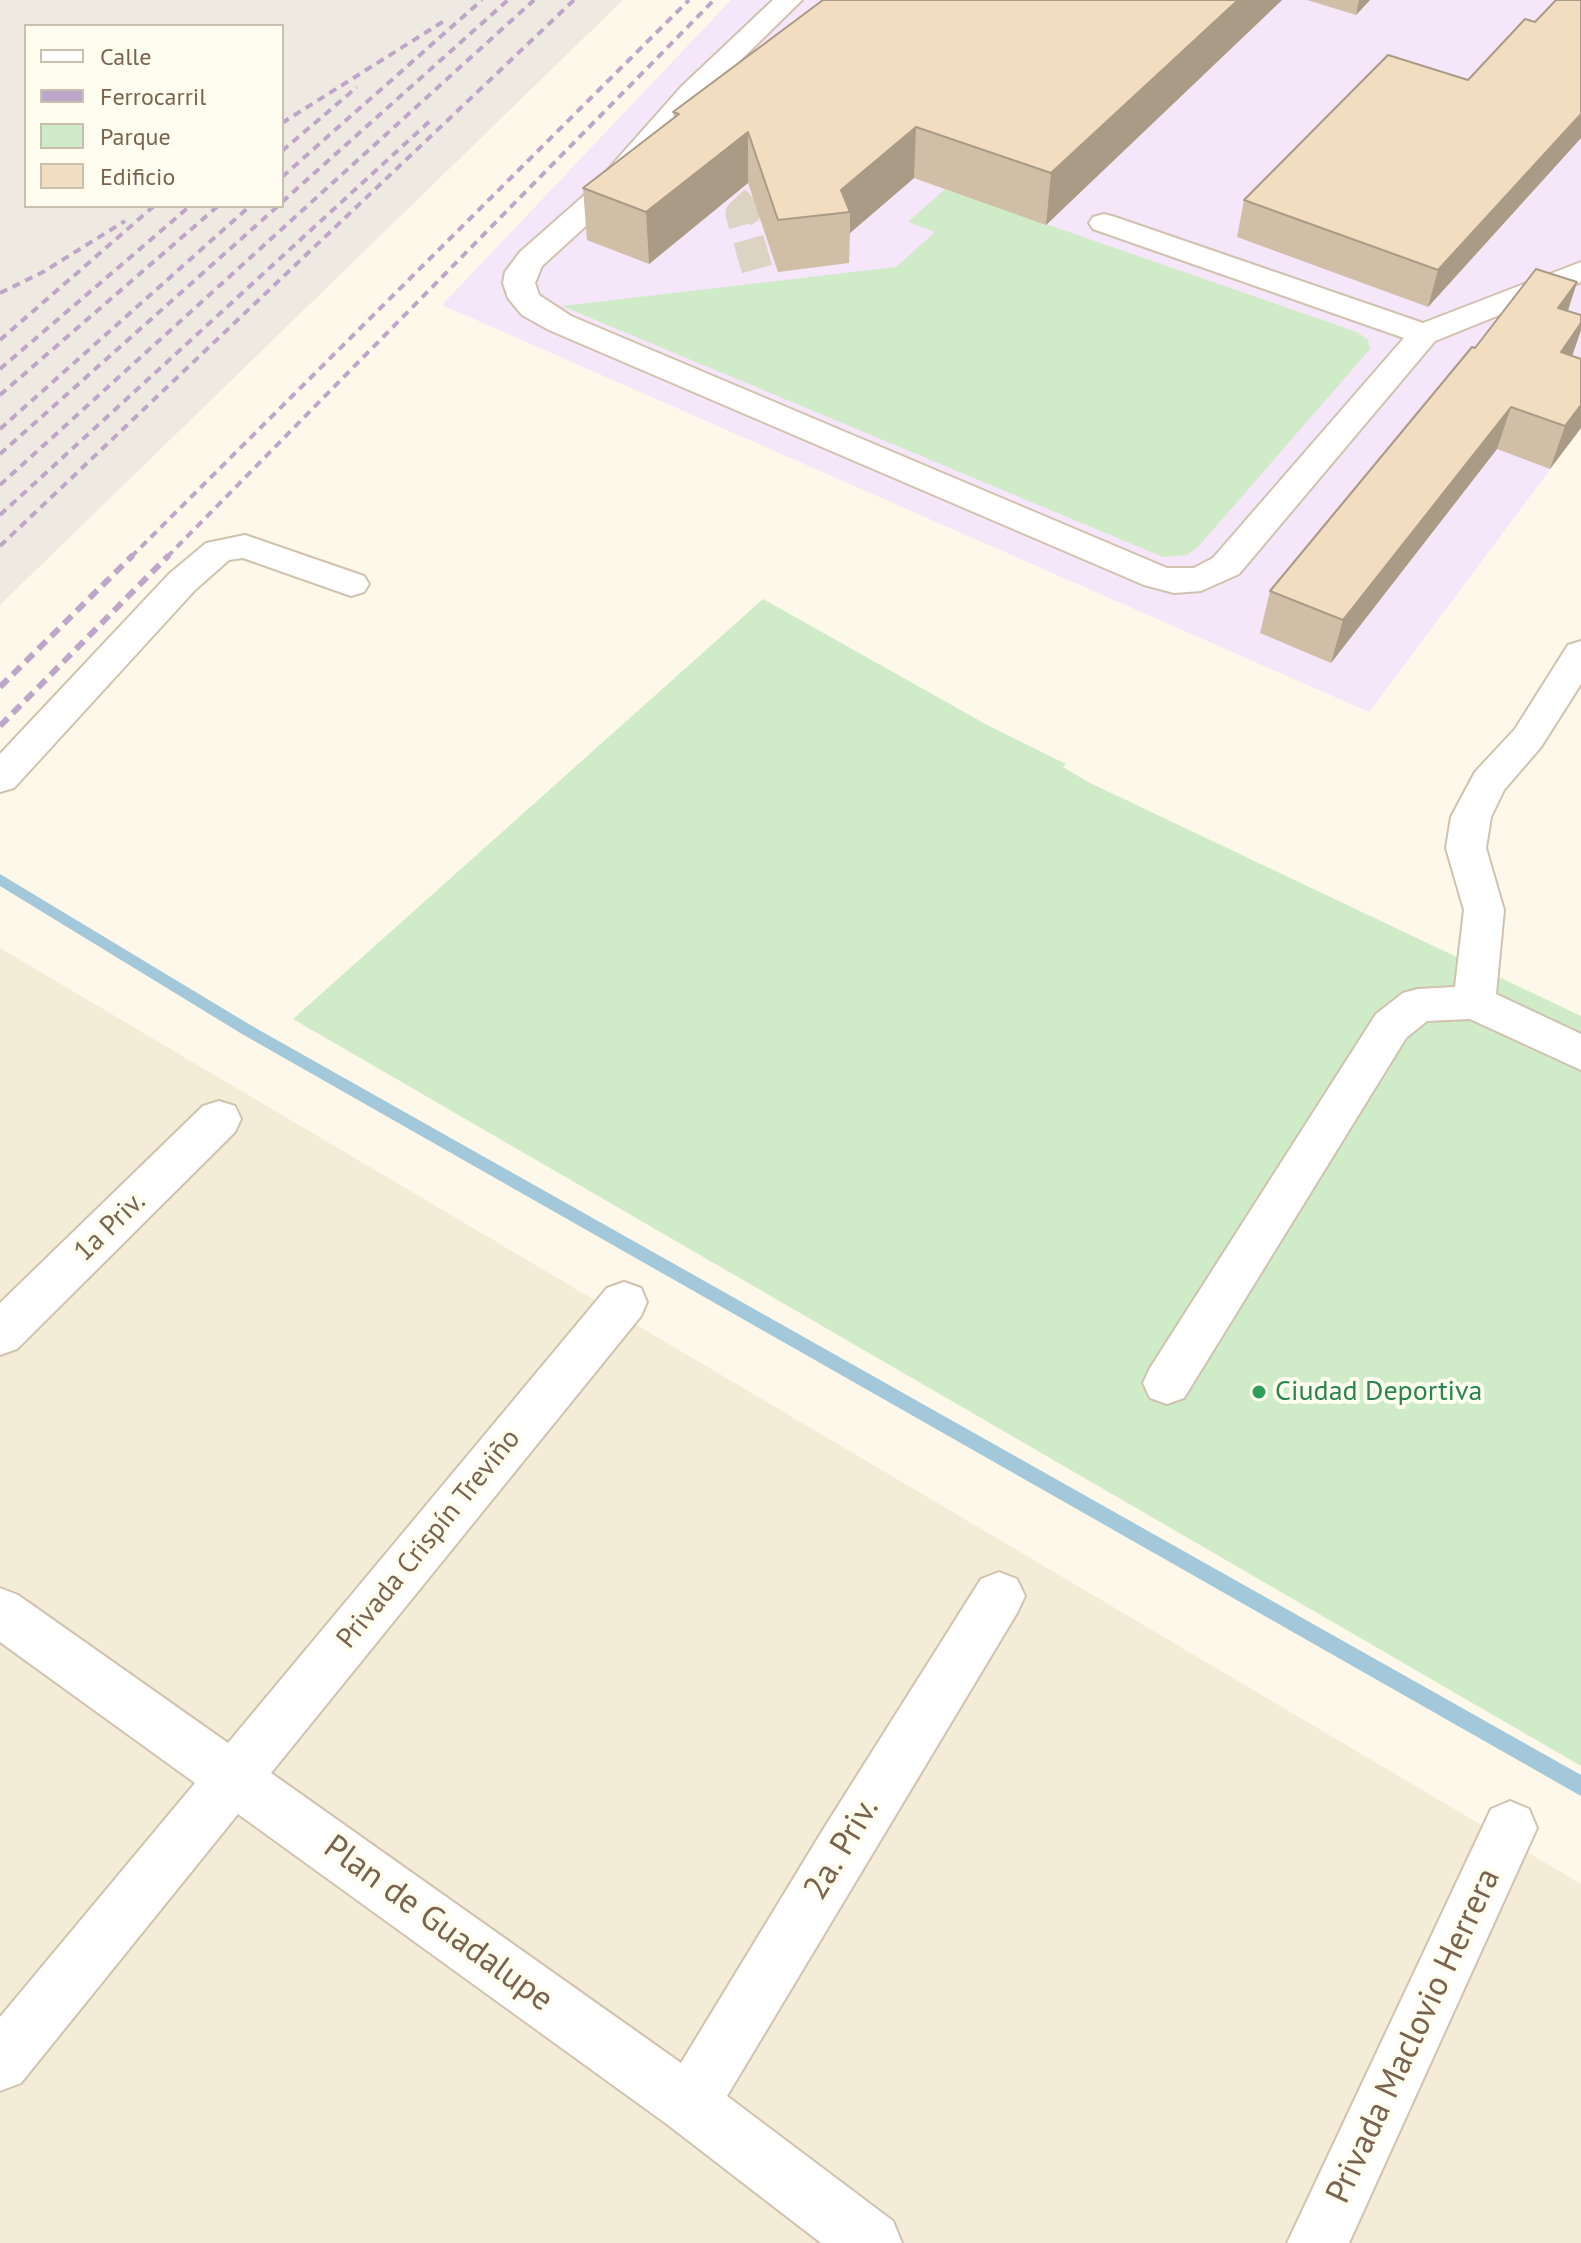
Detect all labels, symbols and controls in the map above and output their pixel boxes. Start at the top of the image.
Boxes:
legend [24,24,284,208]
text: Calle [100,41,151,72]
text: Ferrocarril [100,81,206,112]
text: Parque [100,121,171,152]
text: Edificio [100,161,175,192]
street label: 1a Priv. [67,1185,153,1269]
place label: Ciudad Deportiva [1275,1375,1483,1409]
marker: Ciudad Deportiva [1250,1383,1268,1401]
street label: Privada Crispín Treviño [330,1423,528,1655]
street label: 2a. Priv. [796,1791,888,1907]
street label: Plan de Guadalupe [316,1827,560,2021]
street label: Privada Maclovio Herrera [1318,1862,1510,2210]

